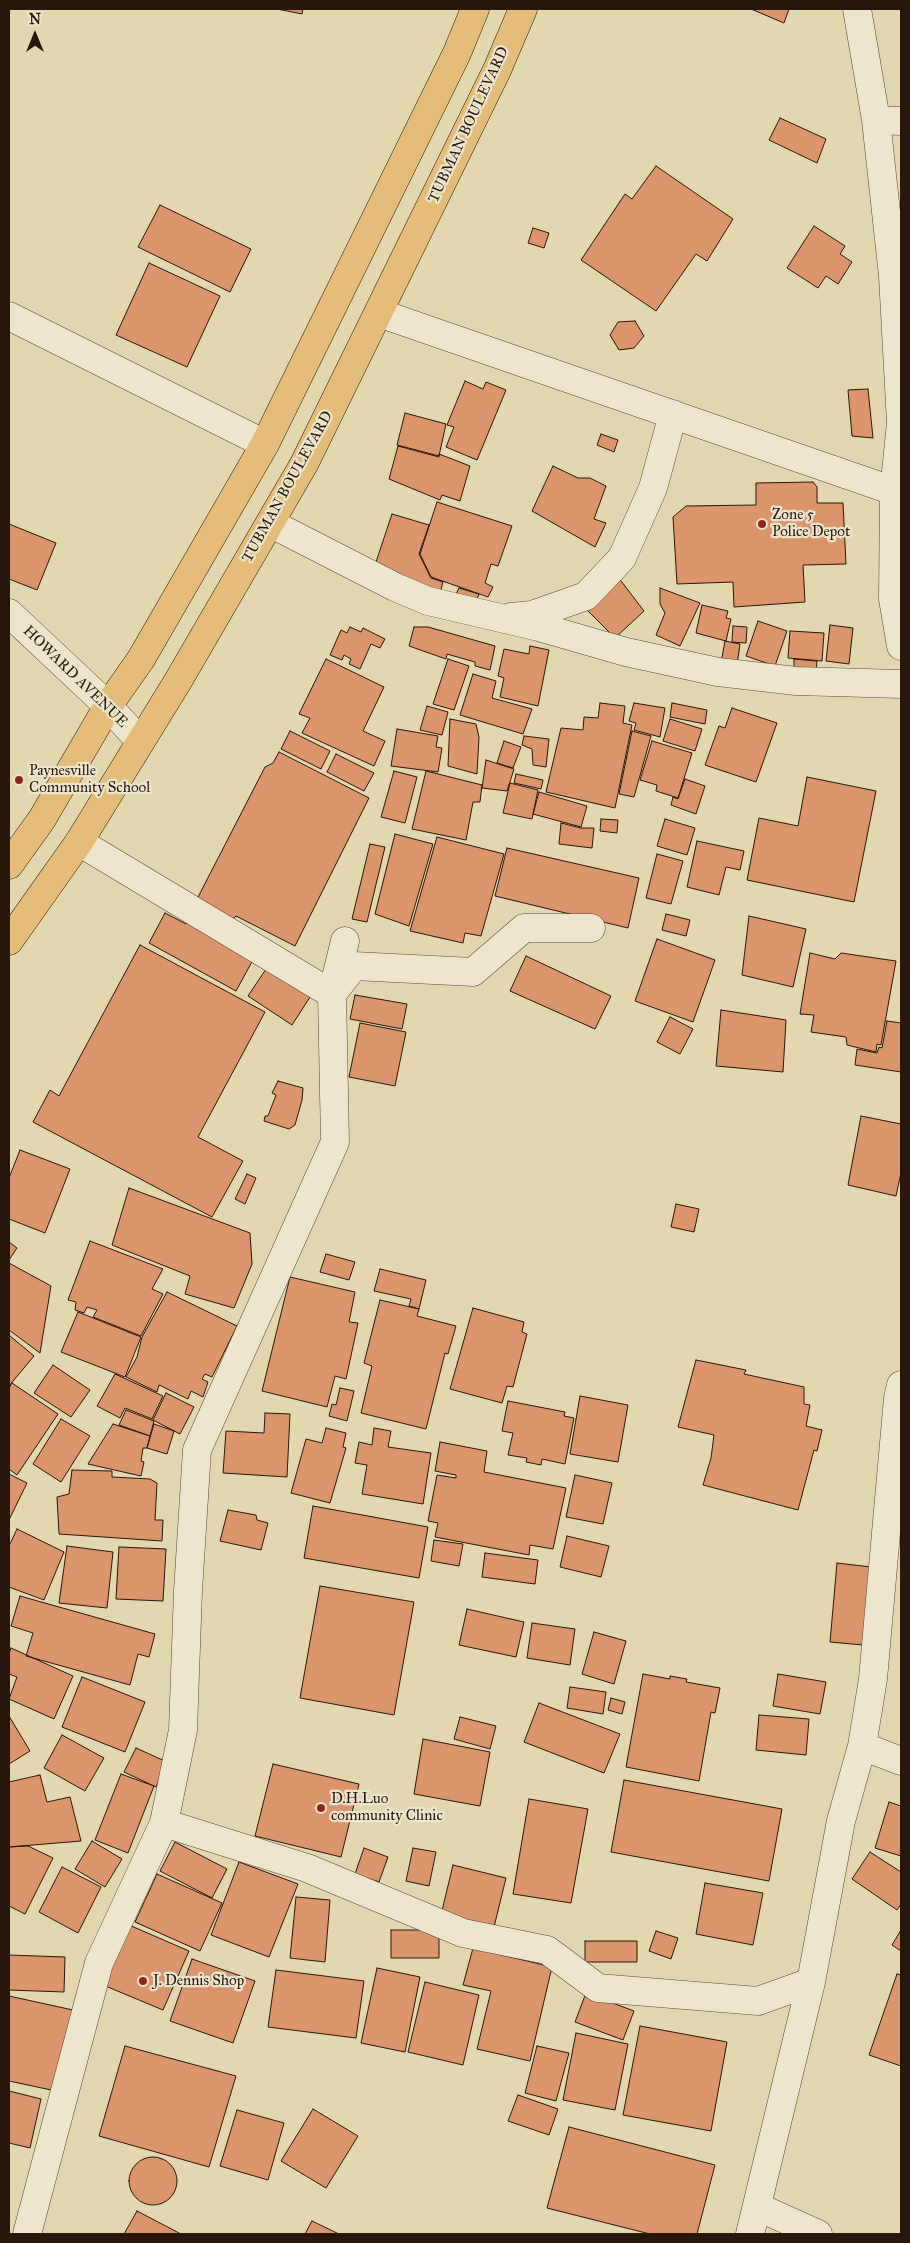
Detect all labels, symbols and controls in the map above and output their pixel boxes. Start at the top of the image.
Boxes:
north arrow [10,10,60,60]
text: N [29,11,41,28]
street label: TUBMAN BOULEVARD [425,44,513,206]
street label: TUBMAN BOULEVARD [239,408,337,566]
place label: Zone 5 Police Depot [772,506,850,541]
marker: Zone 5 Police Depot [756,518,768,530]
street label: HOWARD AVENUE [19,622,131,732]
place label: Paynesville Community School [29,762,150,797]
marker: Paynesville Community School [13,774,25,786]
place label: D.H.Luo community Clinic [331,1790,443,1825]
marker: D.H.Luo community Clinic [315,1802,327,1814]
place label: J. Dennis Shop [153,1972,244,1990]
marker: J. Dennis Shop [137,1975,149,1987]

